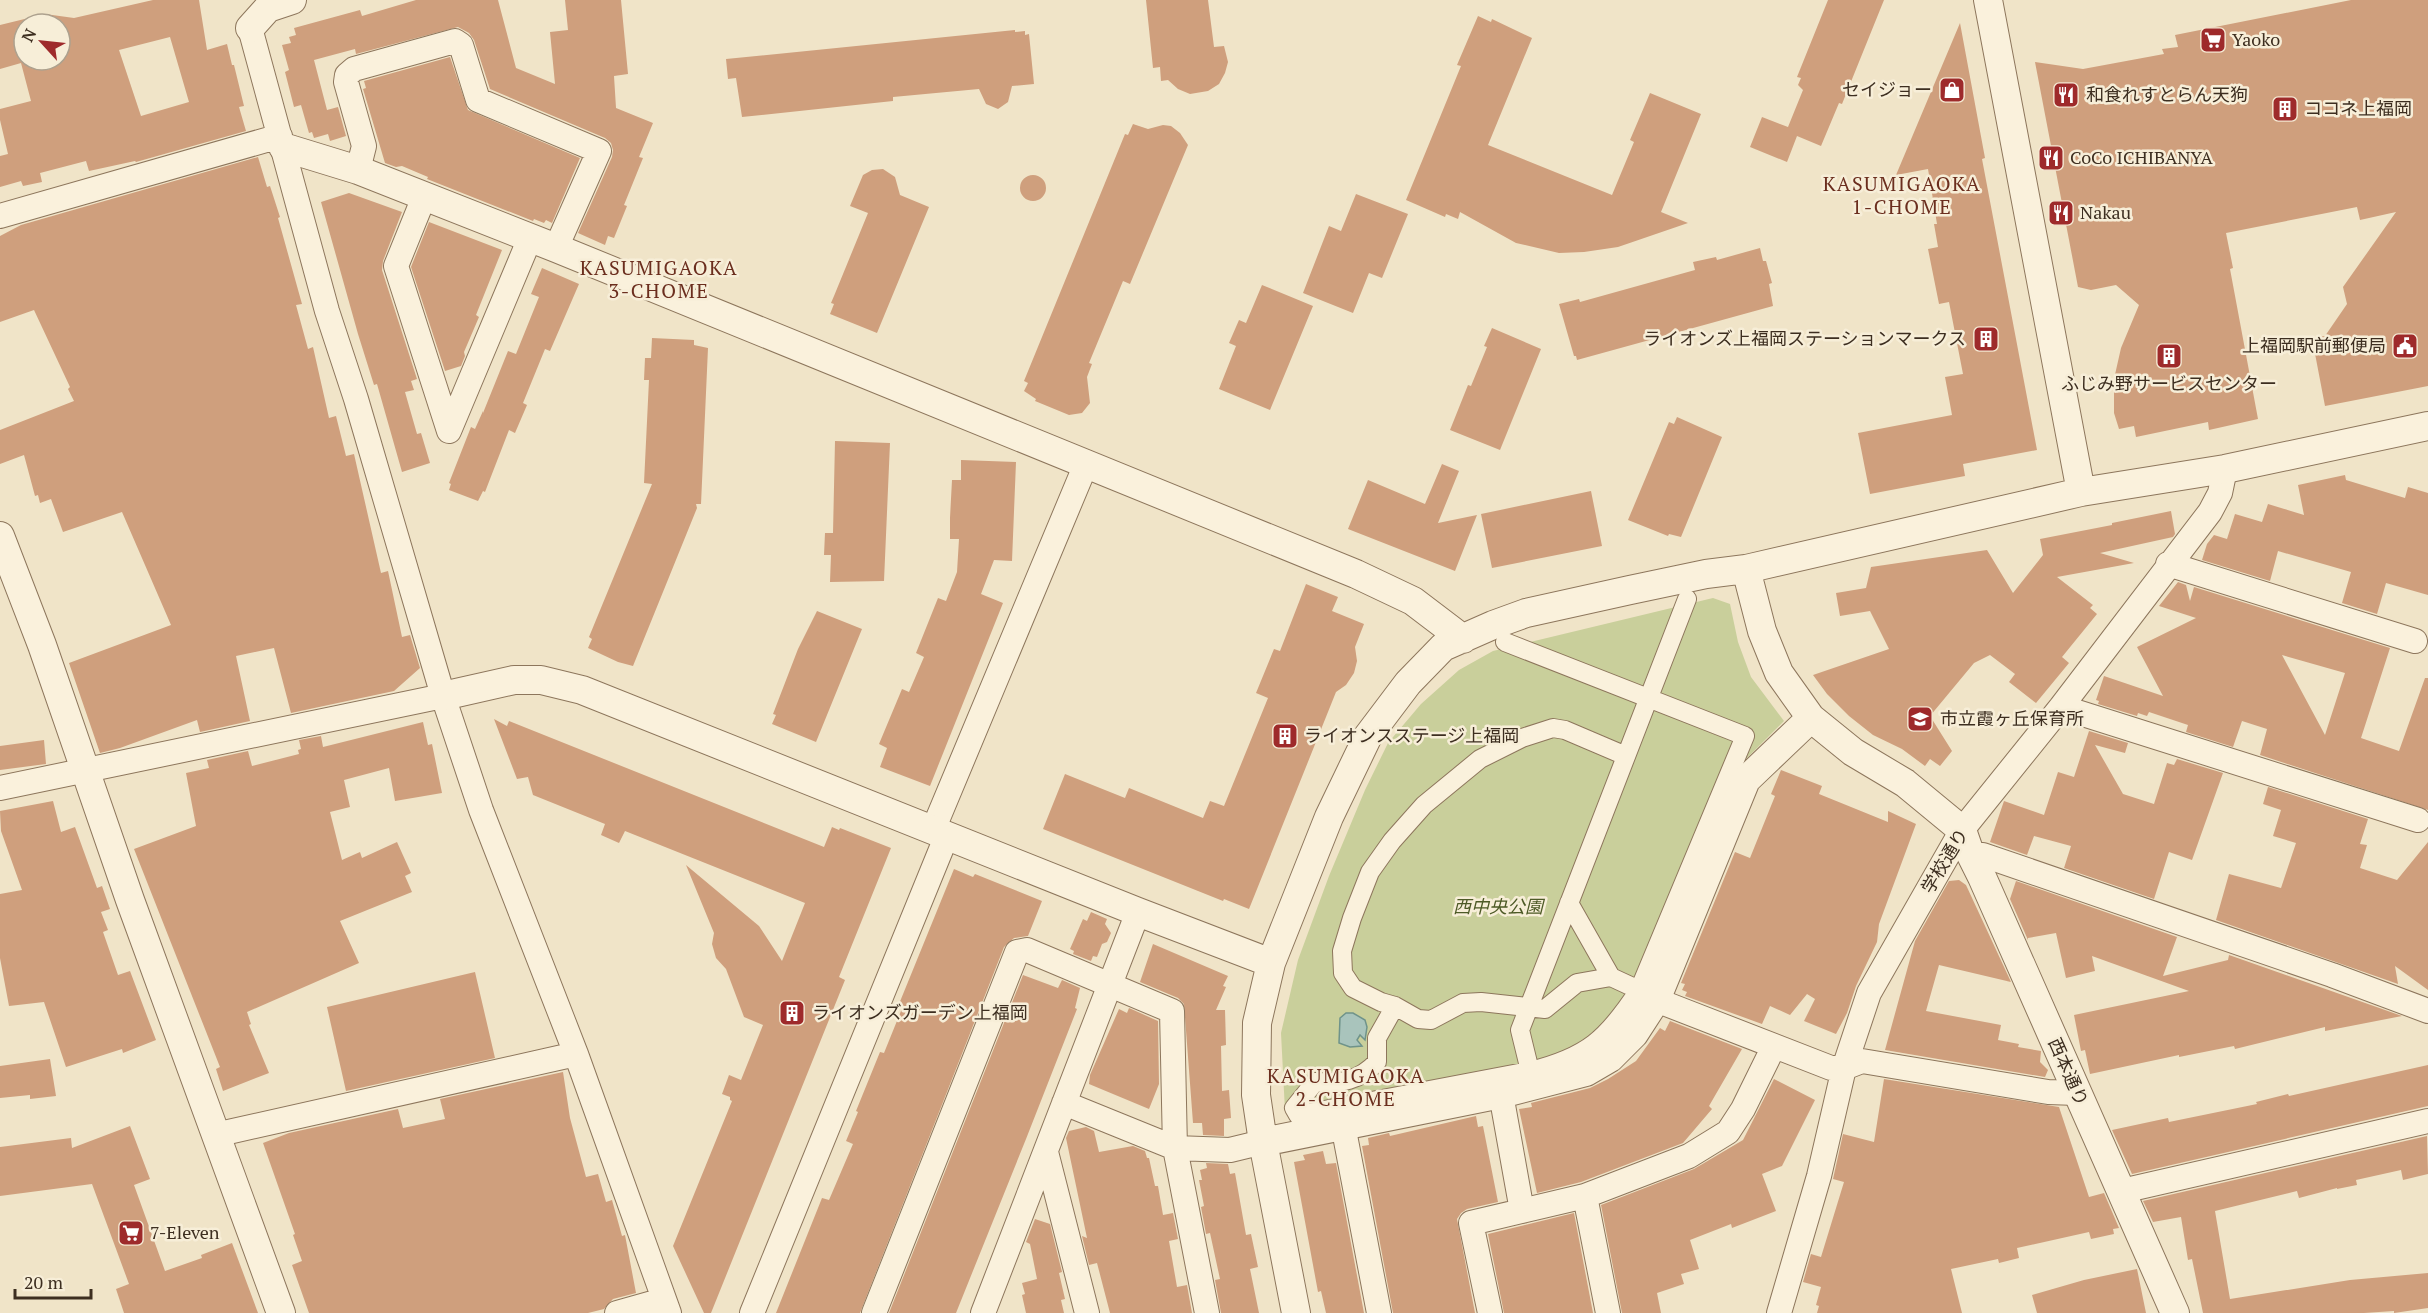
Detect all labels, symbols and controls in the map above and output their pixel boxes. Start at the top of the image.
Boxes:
north arrow [12,12,72,72]
text: N [16,25,41,46]
supermarket icon: Yaoko [2198,25,2228,55]
place label: Yaoko [2232,27,2280,51]
shop icon: セイジョー [1937,75,1967,105]
place label: セイジョー [1842,77,1932,101]
restaurant icon: 和食れすとらん天狗 [2051,80,2081,110]
place label: 和食れすとらん天狗 [2086,82,2248,106]
building icon: ココネ上福岡 [2270,94,2300,124]
place label: ココネ上福岡 [2304,96,2412,120]
restaurant icon: CoCo ICHIBANYA [2036,143,2066,173]
place label: CoCo ICHIBANYA [2070,145,2213,169]
district label: KASUMIGAOKA 1-CHOME [1823,170,1981,220]
restaurant icon: Nakau [2046,198,2076,228]
place label: Nakau [2080,200,2131,224]
district label: KASUMIGAOKA 3-CHOME [580,254,738,304]
building icon: ライオンズ上福岡ステーションマークス [1971,324,2001,354]
place label: ライオンズ上福岡ステーションマークス [1643,326,1966,350]
public building icon: 上福岡駅前郵便局 [2390,331,2420,361]
place label: 上福岡駅前郵便局 [2242,333,2386,357]
building icon: ふじみ野サービスセンター [2154,341,2184,371]
place label: ふじみ野サービスセンター [2061,371,2277,395]
school or university icon: 市立霞ヶ丘保育所 [1905,704,1935,734]
place label: 市立霞ヶ丘保育所 [1940,706,2084,730]
building icon: ライオンスステージ上福岡 [1270,721,1300,751]
place label: ライオンスステージ上福岡 [1304,723,1519,747]
street label: 学校通り [1915,823,1973,898]
park label: 西中央公園 [1453,894,1546,918]
building icon: ライオンズガーデン上福岡 [777,998,807,1028]
place label: ライオンズガーデン上福岡 [812,1000,1028,1024]
street label: 西本通り [2043,1034,2095,1109]
district label: KASUMIGAOKA 2-CHOME [1267,1062,1425,1112]
supermarket icon: 7-Eleven [116,1218,146,1248]
place label: 7-Eleven [150,1220,220,1244]
scale bar [15,1262,92,1300]
text: 20 m [24,1270,64,1294]

